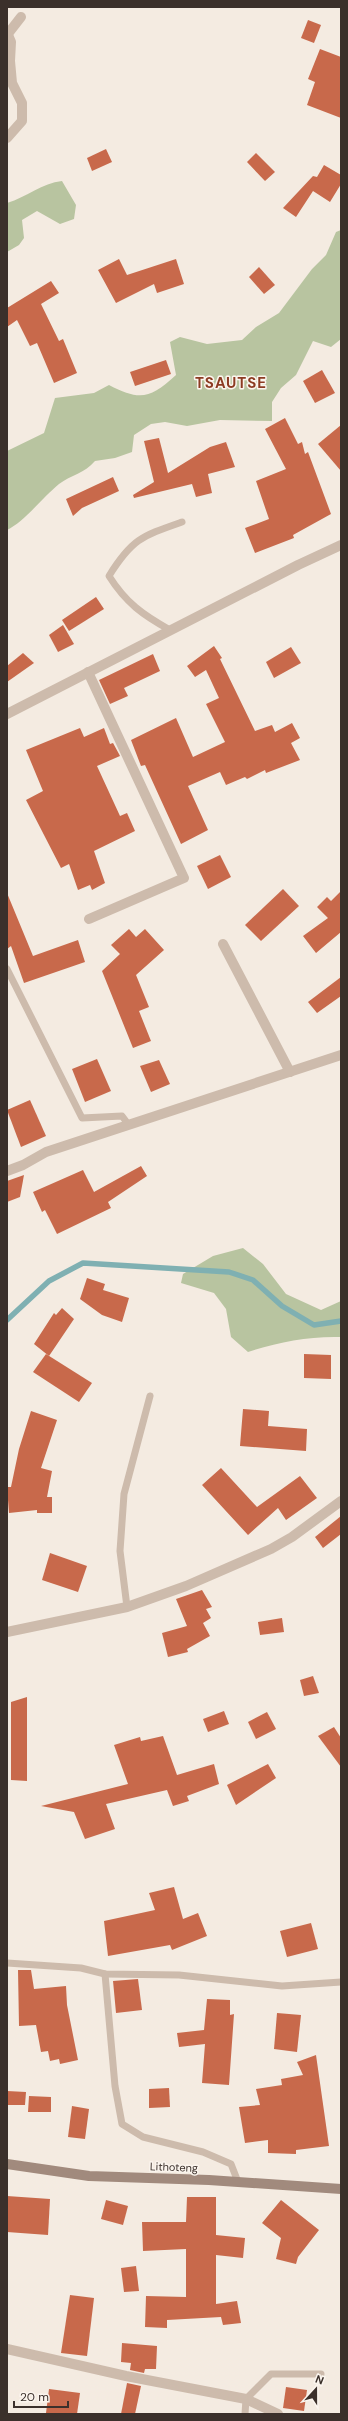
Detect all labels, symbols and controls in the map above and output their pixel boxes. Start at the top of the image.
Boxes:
district label: TSAUTSE [195,373,267,393]
street label: Lithoteng [150,2159,198,2175]
north arrow [296,2369,336,2409]
text: N [313,2372,326,2388]
scale bar [14,2383,68,2409]
text: 20 m [20,2389,49,2405]

